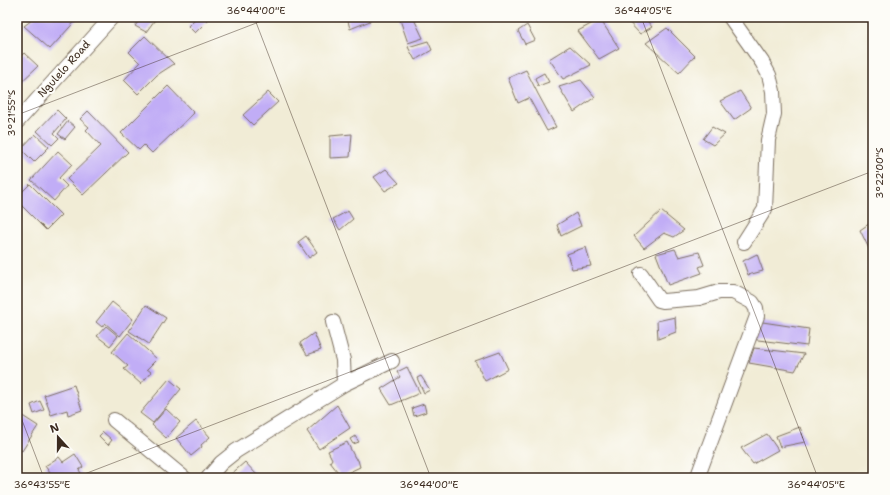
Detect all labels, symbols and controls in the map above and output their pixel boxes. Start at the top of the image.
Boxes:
text: 36°44'00"E [227,4,285,17]
text: 36°44'05"E [614,4,672,17]
street label: Ngulelo Road [34,37,94,101]
text: 3°21'55"S [5,89,18,136]
text: 3°22'00"S [873,147,886,199]
north arrow [38,417,78,457]
text: N [48,419,62,437]
text: 36°43'55"E [14,478,70,491]
text: 36°44'00"E [400,478,458,491]
text: 36°44'05"E [787,478,845,491]

